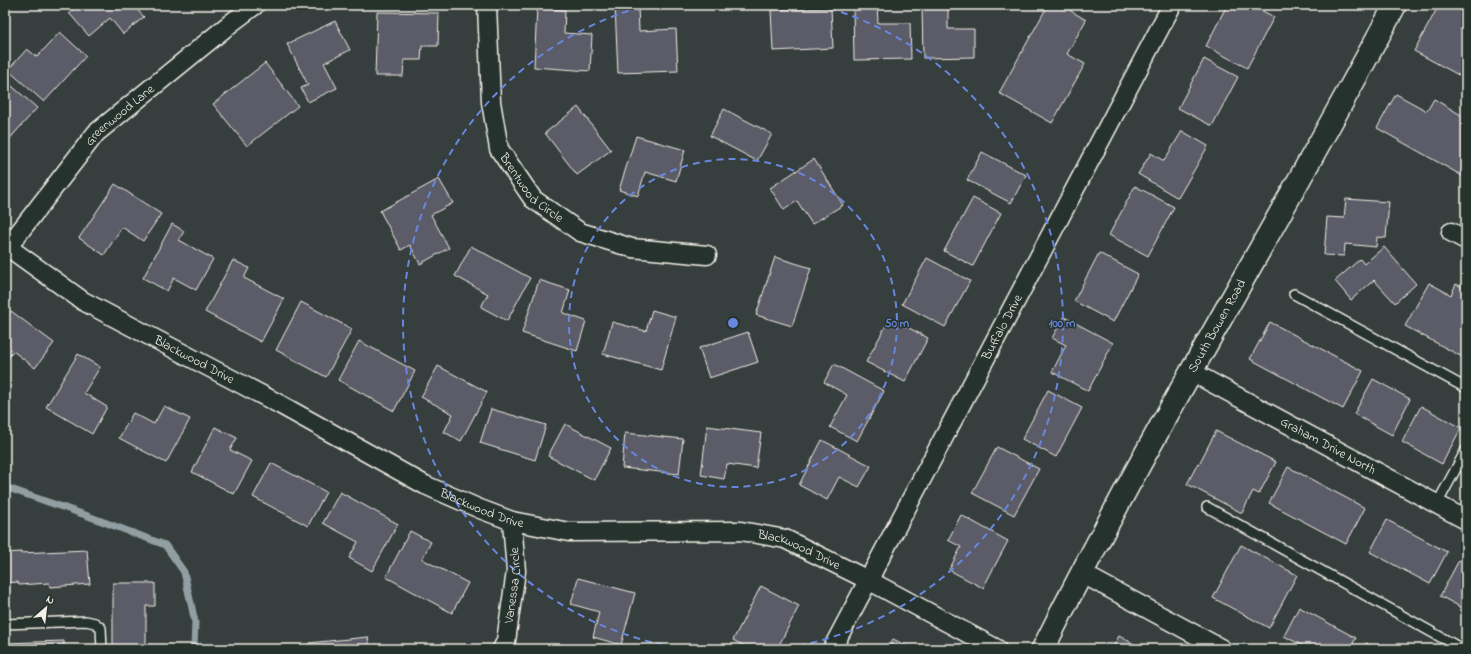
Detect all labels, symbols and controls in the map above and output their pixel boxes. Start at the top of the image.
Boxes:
street label: Greenwood Lane [80,79,159,150]
street label: Brentwood Circle [494,148,568,227]
street label: South Bowen Road [1183,275,1251,376]
street label: Buffalo Drive [976,291,1027,364]
text: 50 m [885,315,910,333]
text: 100 m [1049,315,1076,333]
centre of rings [726,316,740,330]
street label: Blackwood Drive [150,330,238,389]
street label: Graham Drive North [1277,412,1379,479]
street label: Blackwood Drive [436,483,525,533]
street label: Blackwood Drive [755,525,844,575]
street label: Vanessa Circle [499,547,526,626]
north arrow [26,588,66,628]
text: N [43,591,57,609]

